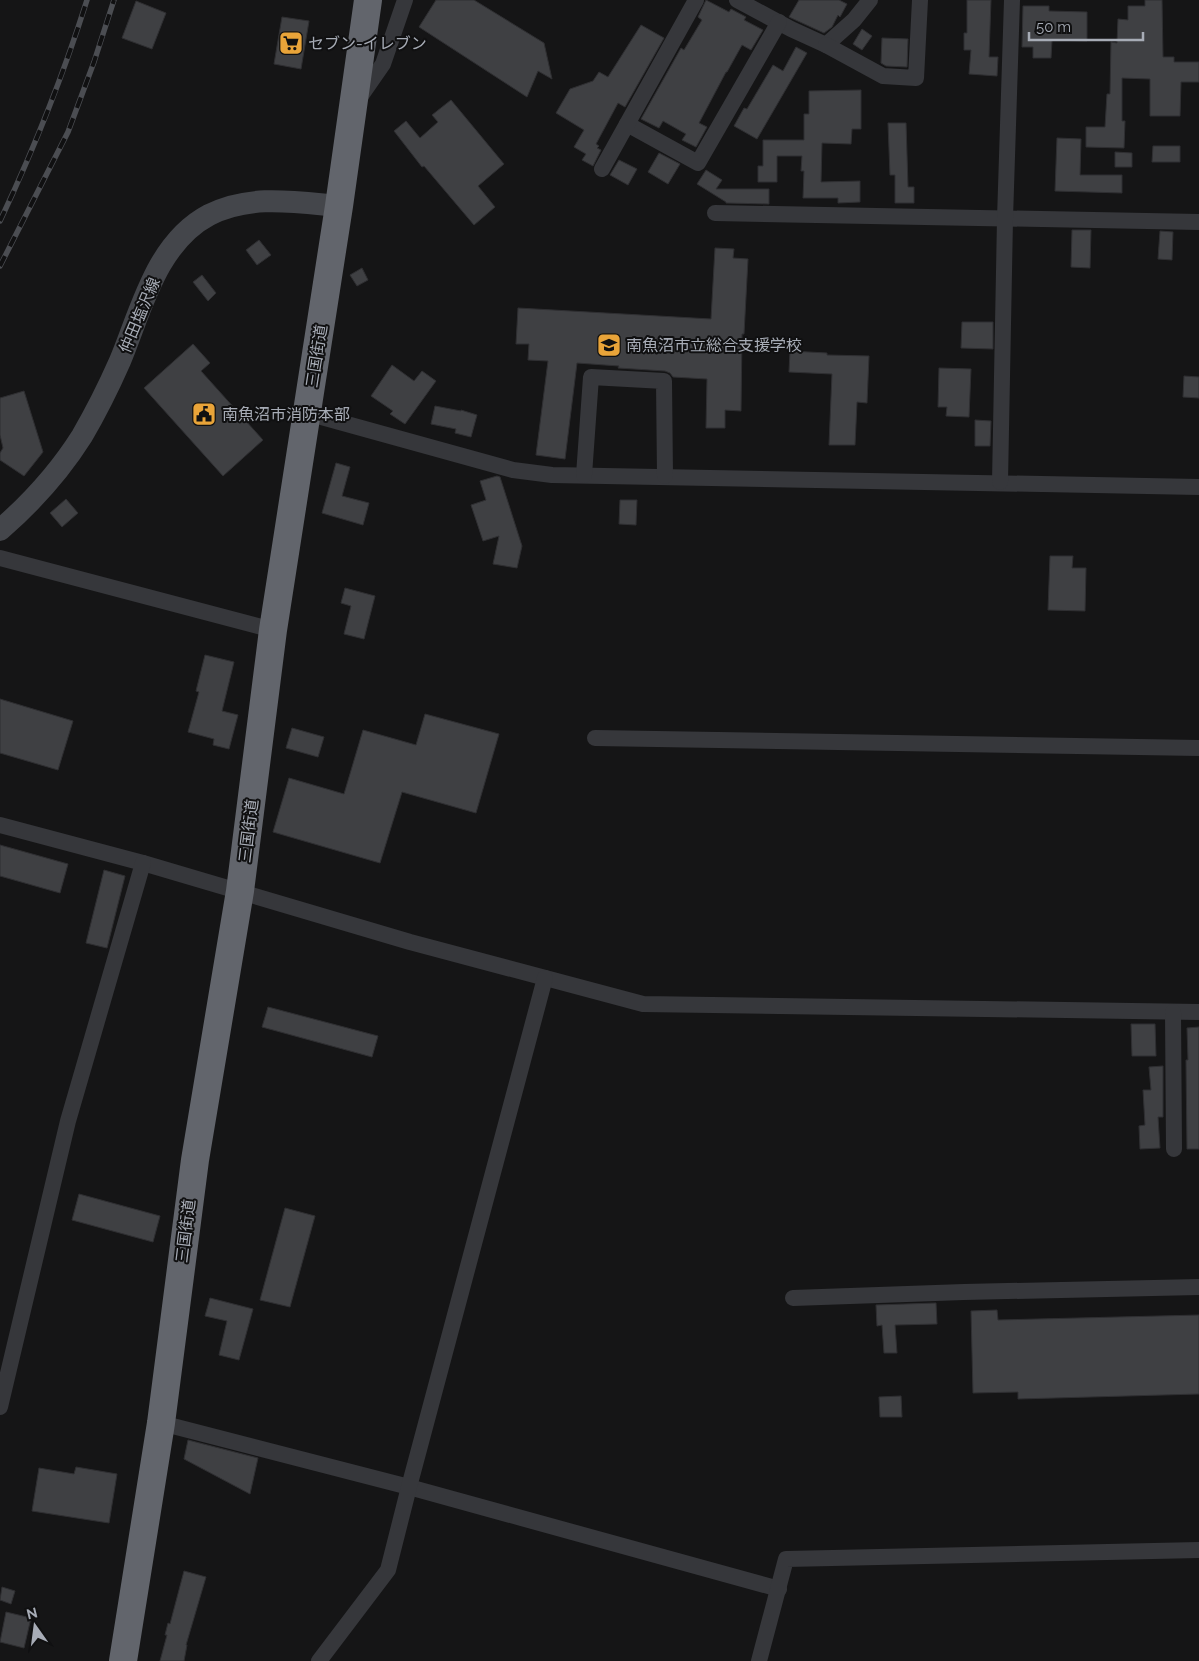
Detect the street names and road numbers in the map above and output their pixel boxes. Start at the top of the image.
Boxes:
street label: 仲田塩沢線 [115,275,164,356]
street label: 三国街道 [302,323,331,389]
street label: 三国街道 [235,798,262,864]
street label: 三国街道 [172,1198,199,1264]

